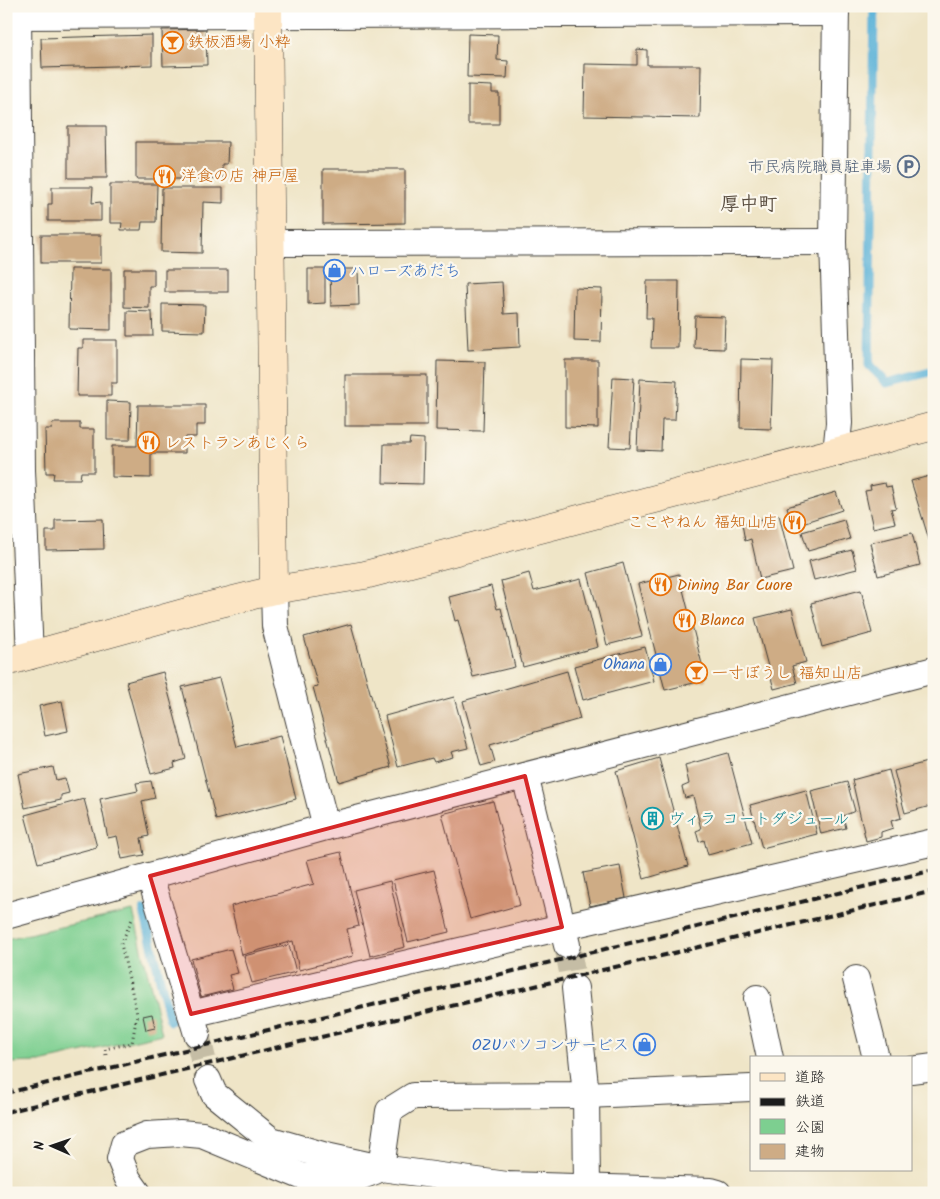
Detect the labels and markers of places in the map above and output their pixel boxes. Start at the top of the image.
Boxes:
bar icon: 鉄板酒場 小粋 [160,30,184,54]
place label: 鉄板酒場 小粋 [188,30,290,55]
place label: 市民病院職員駐車場 [748,155,892,180]
parking icon: 市民病院職員駐車場 [896,155,920,179]
restaurant icon: 洋食の店 神戸屋 [153,164,177,188]
place label: 洋食の店 神戸屋 [181,164,299,189]
shop icon: ハローズあだち [322,259,346,283]
place label: ハローズあだち [350,259,461,284]
restaurant icon: レストランあじくら [137,431,161,455]
place label: レストランあじくら [165,431,310,456]
place label: ここやねん 福知山店 [628,510,778,535]
restaurant icon: ここやねん 福知山店 [782,510,806,534]
restaurant icon: Dining Bar Cuore [649,573,673,597]
place label: Dining Bar Cuore [677,573,792,598]
restaurant icon: Blanca [672,608,696,632]
place label: Blanca [700,608,745,633]
place label: Ohana [603,652,645,677]
shop icon: Ohana [649,652,673,676]
bar icon: 一寸ぼうし 福知山店 [684,661,708,685]
place label: 一寸ぼうし 福知山店 [712,661,862,686]
building icon: ヴィラ コートダジュール [640,807,664,831]
place label: ヴィラ コートダジュール [668,807,849,832]
place label: OZUパソコンサービス [472,1033,629,1058]
shop icon: OZUパソコンサービス [633,1033,657,1057]

